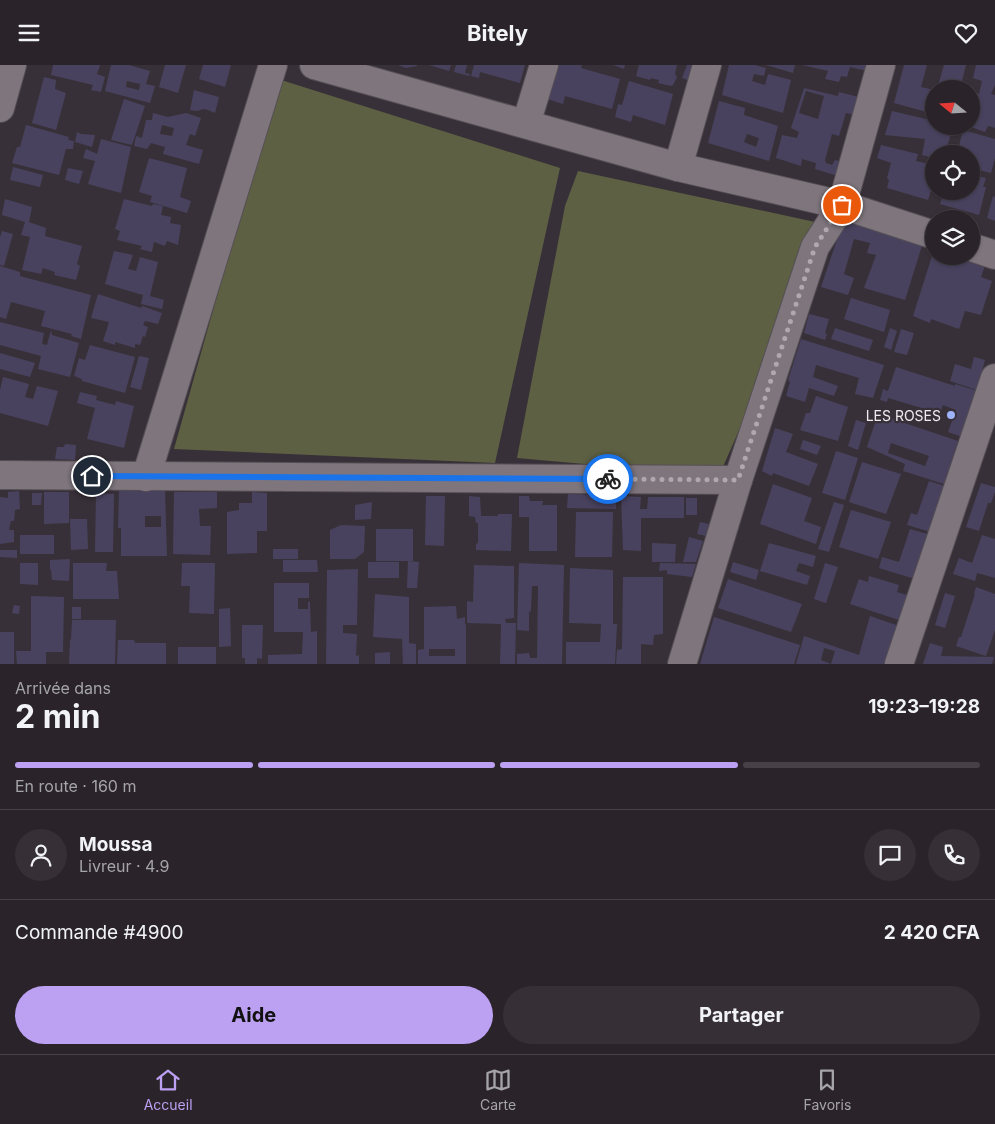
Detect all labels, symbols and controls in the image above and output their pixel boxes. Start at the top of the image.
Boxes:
icon: menu [15,19,43,47]
icon: heart [952,19,980,47]
text: Bitely [467,20,528,46]
north arrow [925,80,980,135]
map controls [925,80,980,265]
button: locate [925,145,980,200]
pin [821,184,863,226]
icon: bag [828,191,856,219]
button: layers [925,210,980,265]
place label: LES ROSES [866,407,941,424]
marker: LES ROSES [945,409,957,421]
courier [583,454,633,504]
pin [71,455,113,497]
icon: home [78,462,106,490]
icon: bike [594,465,622,493]
text: Arrivée dans [15,678,111,698]
text: 19:23–19:28 [868,695,980,718]
text: 2 min [15,697,101,736]
text: En route · 160 m [15,776,136,796]
button: person [15,829,67,881]
button: chat [864,829,916,881]
button: phone [928,829,980,881]
text: Moussa [79,833,153,856]
text: Livreur · 4.9 [79,856,169,876]
text: Commande #4900 [15,921,184,944]
text: 2 420 CFA [884,921,980,944]
button: Aide [15,986,493,1044]
button: Partager [503,986,980,1044]
tab: Accueil [144,1066,193,1113]
tab: Carte [480,1066,516,1113]
tab: Favoris [803,1066,851,1113]

